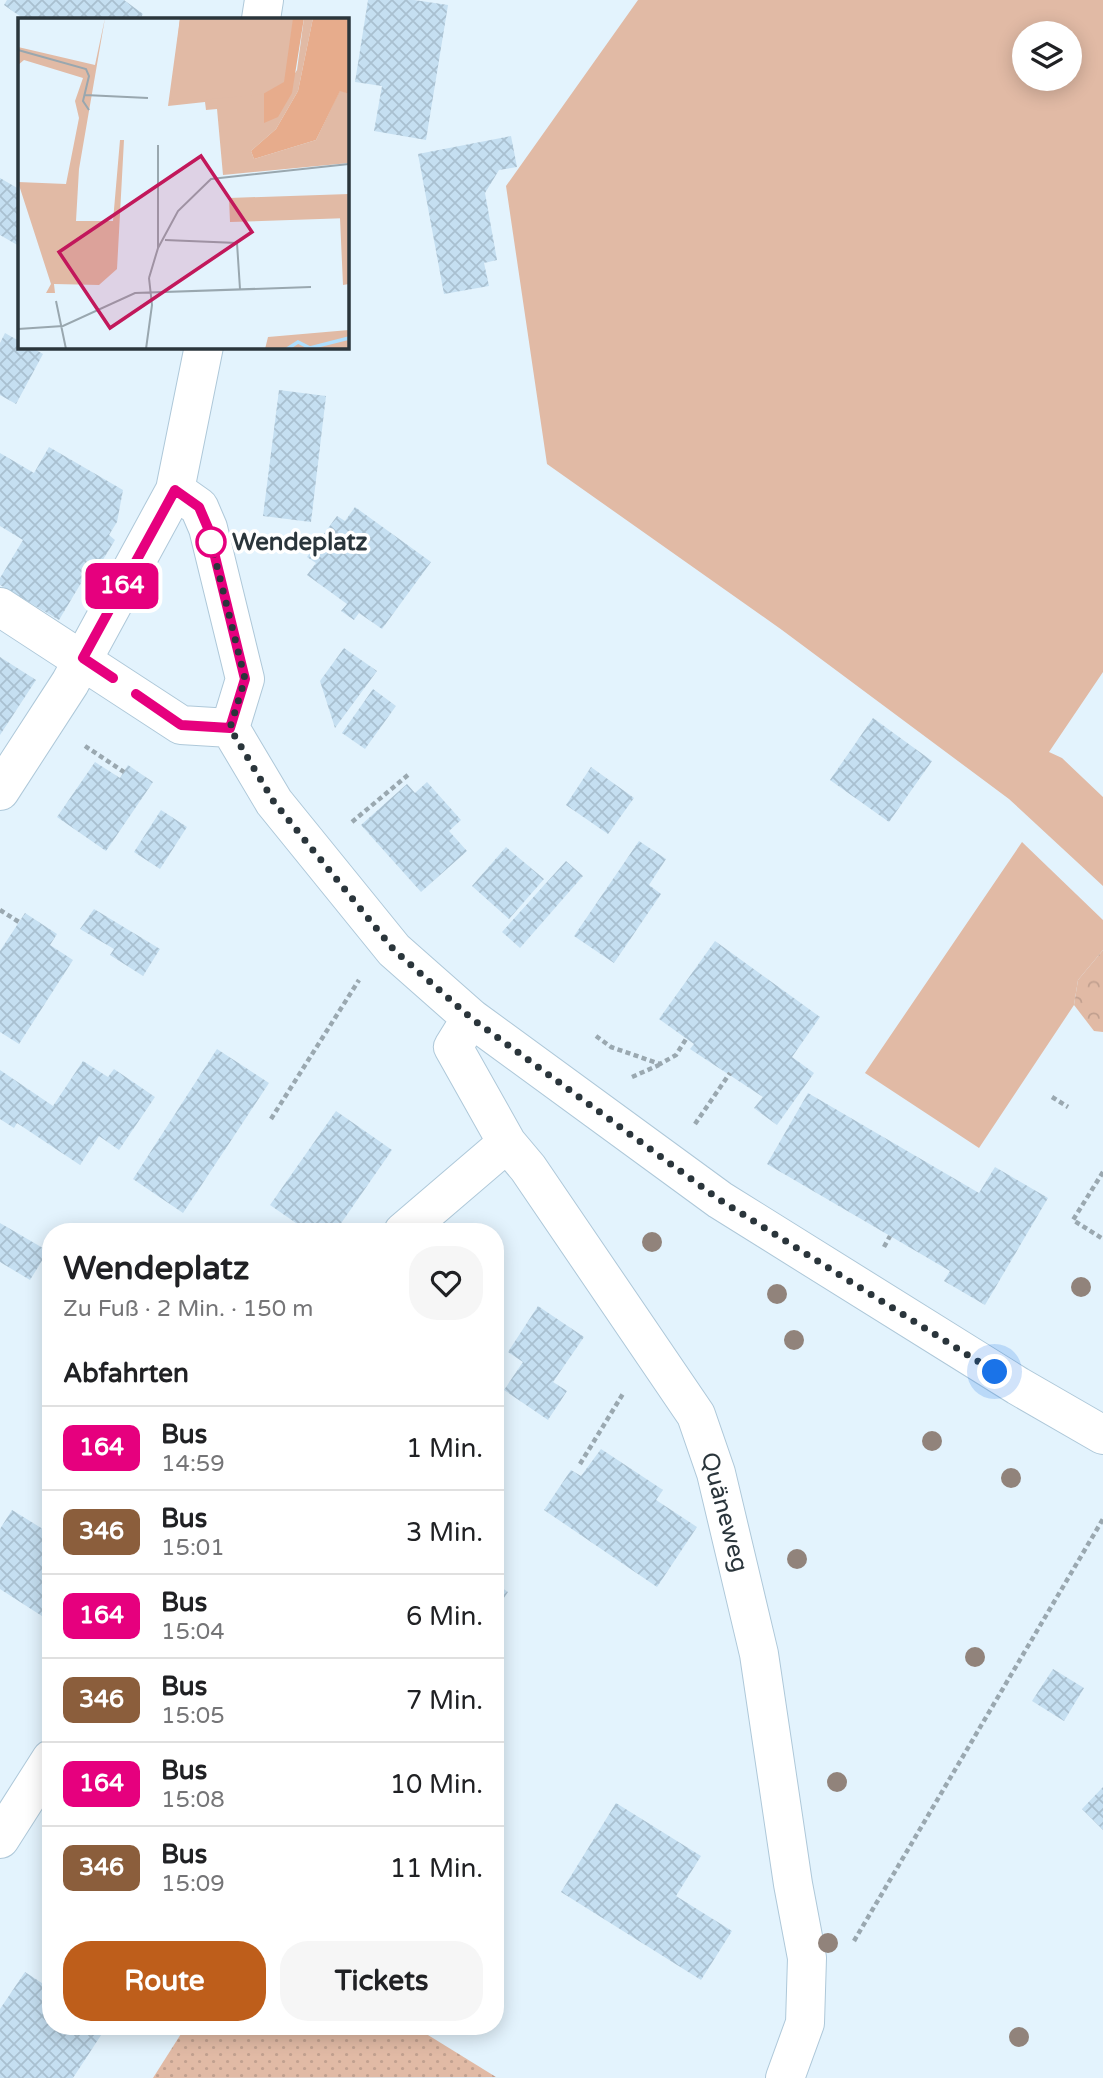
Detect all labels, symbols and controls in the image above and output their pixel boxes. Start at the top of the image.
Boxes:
inset map [18,18,348,348]
map controls [1012,21,1082,91]
button: layers [1012,21,1082,91]
marker: Wendeplatz [196,527,226,557]
place label: Wendeplatz [232,528,368,557]
line badge: 164 [82,563,162,609]
text: 164 [99,571,145,600]
button: heart [409,1246,483,1320]
text: Wendeplatz [63,1249,249,1288]
text: Zu Fuß · 2 Min. · 150 m [63,1295,313,1323]
your location [977,1354,1012,1389]
text: Abfahrten [63,1358,189,1389]
text: Bus [161,1419,207,1450]
text: 164 [79,1433,124,1462]
text: 1 Min. [406,1433,483,1464]
street label: Quäneweg [695,1449,754,1575]
text: 14:59 [161,1450,225,1478]
text: Bus [161,1503,207,1534]
text: 346 [79,1517,124,1546]
text: 3 Min. [406,1517,483,1548]
text: 15:01 [161,1534,225,1562]
text: Bus [161,1587,207,1618]
text: 164 [79,1601,124,1630]
text: 6 Min. [406,1601,483,1632]
text: 15:04 [161,1618,225,1646]
text: Bus [161,1671,207,1702]
text: 346 [79,1685,124,1714]
text: 7 Min. [406,1685,483,1716]
text: 15:05 [161,1702,225,1730]
text: Bus [161,1755,207,1786]
text: 164 [79,1769,124,1798]
text: 10 Min. [390,1769,483,1800]
text: 15:08 [161,1786,225,1814]
text: Bus [161,1839,207,1870]
text: 346 [79,1853,124,1882]
text: 11 Min. [390,1853,483,1884]
text: 15:09 [161,1870,225,1898]
button: Route [63,1941,266,2021]
button: Tickets [280,1941,483,2021]

